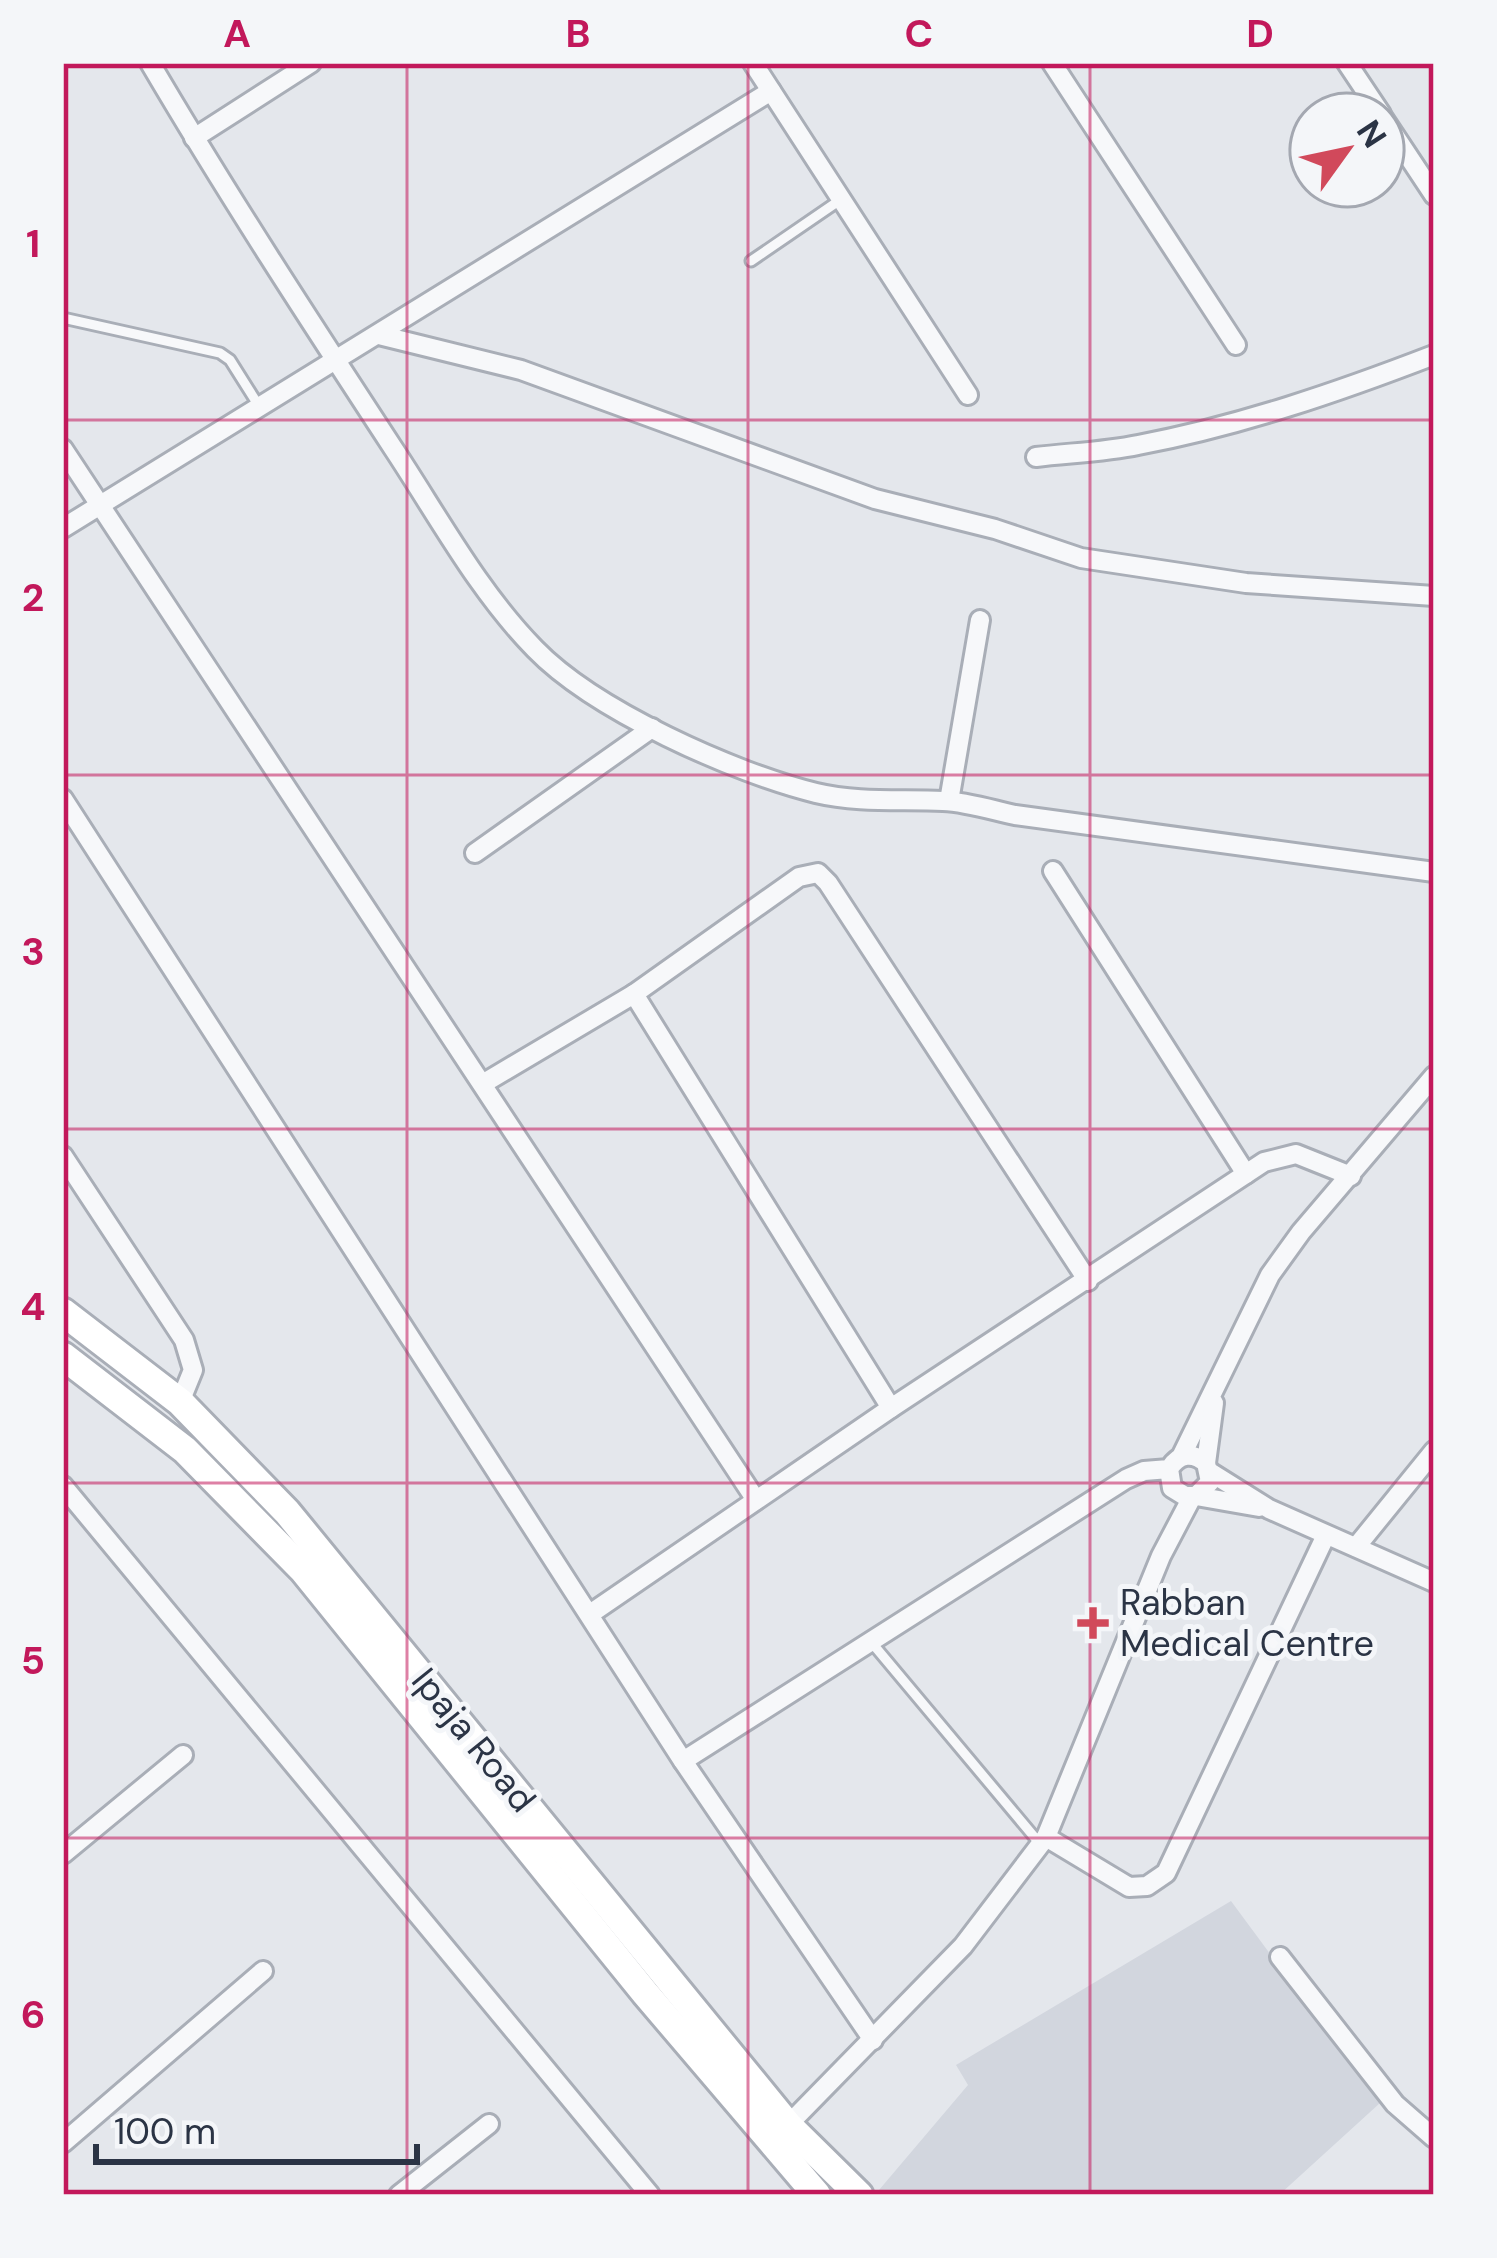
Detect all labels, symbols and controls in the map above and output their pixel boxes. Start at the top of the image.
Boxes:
text: A [223,8,251,59]
text: B [566,8,590,59]
text: C [905,8,933,59]
text: D [1246,8,1274,59]
north arrow [1287,90,1407,210]
text: N [1347,112,1396,156]
text: 1 [26,218,40,269]
text: 2 [22,572,44,623]
text: 3 [21,926,45,977]
text: 4 [20,1281,46,1332]
place label: Rabban Medical Centre [1120,1579,1374,1667]
marker: Rabban Medical Centre [1077,1607,1109,1639]
text: 5 [21,1635,45,1686]
street label: Ipaja Road [402,1658,546,1822]
text: 6 [21,1989,45,2040]
scale bar [96,2090,417,2164]
text: 100 m [114,2108,216,2155]

